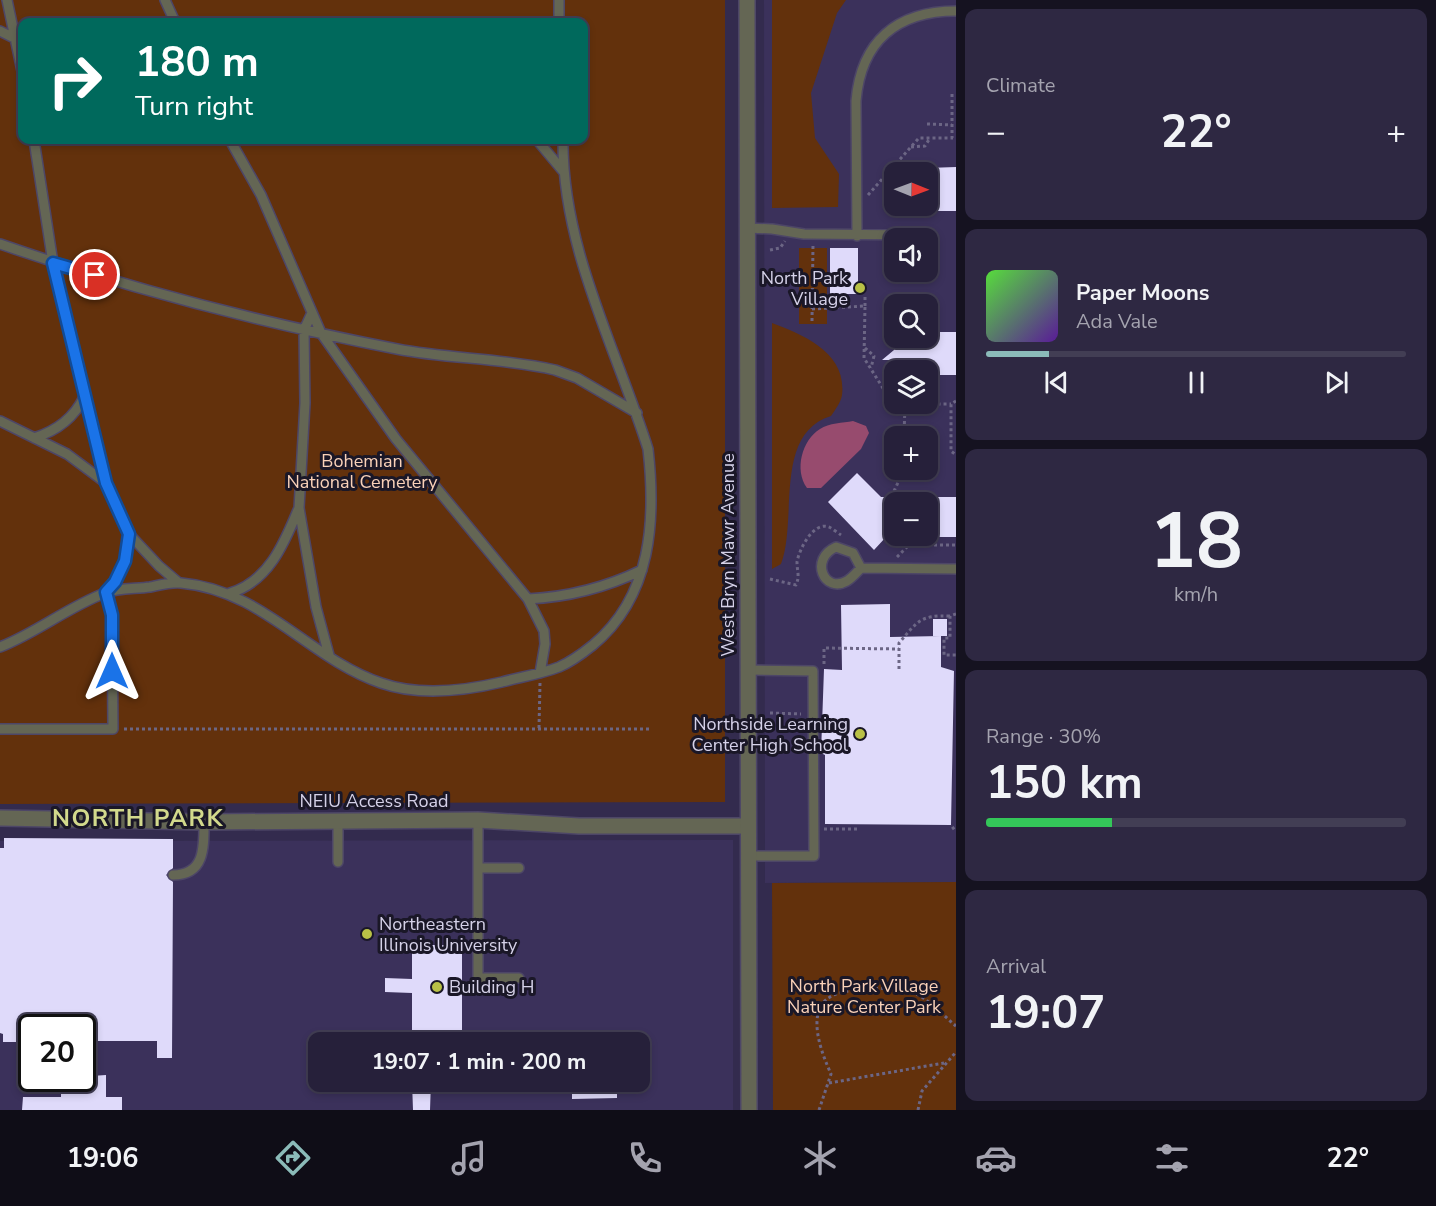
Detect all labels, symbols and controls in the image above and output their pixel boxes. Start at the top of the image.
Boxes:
text: 180 m [135,34,259,91]
icon: right [36,42,114,120]
text: Climate [986,72,1055,99]
text: Turn right [135,88,253,125]
text: 22° [1160,102,1232,163]
text: − [986,110,1006,155]
text: + [1386,110,1406,155]
north arrow [884,162,938,216]
map controls [884,162,938,546]
button: sound [884,228,938,282]
pin [69,249,120,300]
icon: arrive [78,258,111,291]
place label: North Park Village [761,266,849,311]
text: Paper Moons [1076,278,1210,308]
marker: North Park Village [853,281,867,295]
button: search [884,294,938,348]
text: Ada Vale [1076,308,1158,335]
button: layers [884,360,938,414]
icon: previous [1040,366,1073,399]
icon: pause [1180,366,1213,399]
icon: next [1320,366,1353,399]
button: + [884,426,938,480]
park label: Bohemian National Cemetery [286,449,438,494]
street label: West Bryn Mawr Avenue [716,453,740,657]
text: 18 [1149,488,1243,595]
button: − [884,492,938,546]
text: km/h [1174,581,1218,608]
position arrow [80,639,144,703]
place label: Northside Learning Center High School [692,712,849,757]
text: Range · 30% [986,723,1101,750]
marker: Northside Learning Center High School [853,727,867,741]
text: 150 km [986,753,1143,814]
street label: NEIU Access Road [300,789,448,813]
district label: NORTH PARK [52,802,224,834]
place label: Northeastern Illinois University [379,912,518,957]
marker: Northeastern Illinois University [360,927,374,941]
text: Arrival [986,953,1046,980]
park label: North Park Village Nature Center Park [787,974,942,1019]
place label: Building H [449,975,534,999]
marker: Building H [430,980,444,994]
text: 19:07 [986,983,1105,1044]
speed limit sign: 20 [18,1014,96,1092]
text: 19:07 · 1 min · 200 m [372,1047,586,1077]
icon: directions [272,1137,314,1179]
icon: music [448,1137,490,1179]
icon: phone [624,1137,666,1179]
icon: climate [799,1137,841,1179]
icon: car [975,1137,1017,1179]
icon: filters [1151,1137,1193,1179]
text: 19:06 [67,1140,138,1177]
text: 22° [1326,1140,1369,1177]

